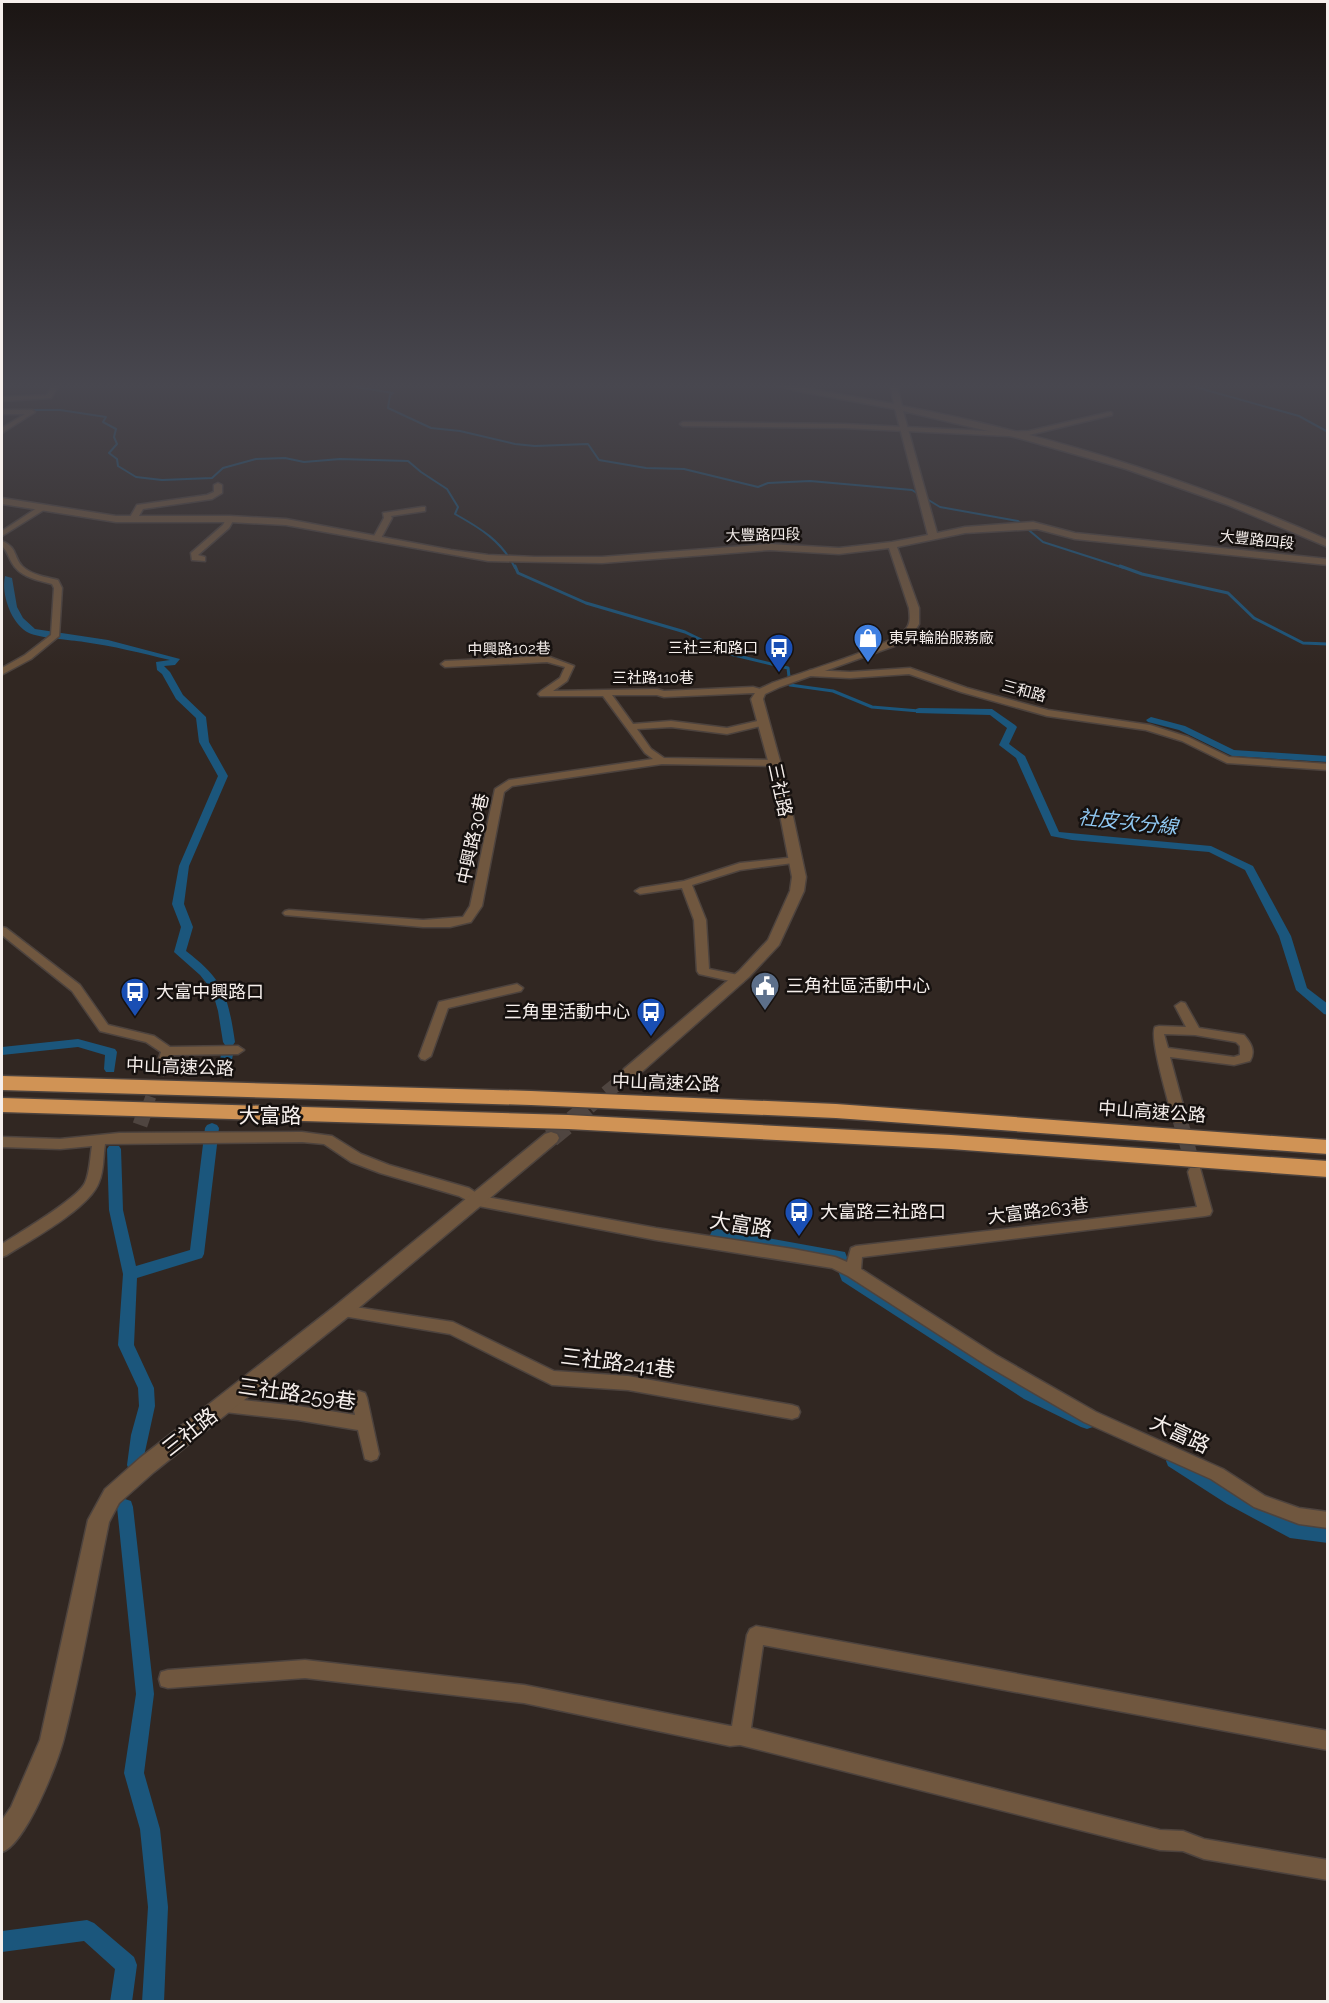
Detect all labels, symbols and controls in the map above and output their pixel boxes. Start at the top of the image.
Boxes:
street label: 大豐路四段 [725,525,801,545]
street label: 大豐路四段 [1219,527,1295,553]
shop icon: 東昇輪胎服務廠 [852,622,884,664]
place label: 東昇輪胎服務廠 [889,629,994,647]
bus stop icon: 三社三和路口 [763,632,795,674]
street label: 中興路102巷 [467,639,551,659]
place label: 三社三和路口 [668,639,758,657]
street label: 三社路110巷 [612,669,694,687]
street label: 三和路 [1000,676,1048,706]
street label: 三社路 [765,761,796,818]
street label: 中興路30巷 [453,791,492,886]
water label: 社皮次分線 [1077,805,1181,839]
public building icon: 三角社區活動中心 [749,970,781,1012]
place label: 三角社區活動中心 [786,975,930,996]
bus stop icon: 大富中興路口 [119,976,151,1018]
place label: 大富中興路口 [156,981,264,1002]
bus stop icon: 三角里活動中心 [635,996,667,1038]
place label: 三角里活動中心 [504,1001,630,1022]
street label: 中山高速公路 [126,1054,234,1079]
street label: 中山高速公路 [612,1070,720,1095]
street label: 中山高速公路 [1097,1097,1207,1126]
street label: 大富路 [239,1103,302,1128]
street label: 大富路263巷 [986,1194,1090,1227]
bus stop icon: 大富路三社路口 [783,1196,815,1238]
place label: 大富路三社路口 [820,1201,946,1222]
street label: 大富路 [708,1207,774,1242]
street label: 三社路241巷 [559,1343,677,1382]
street label: 三社路259巷 [237,1373,358,1414]
street label: 三社路 [157,1402,222,1461]
street label: 大富路 [1146,1409,1214,1458]

